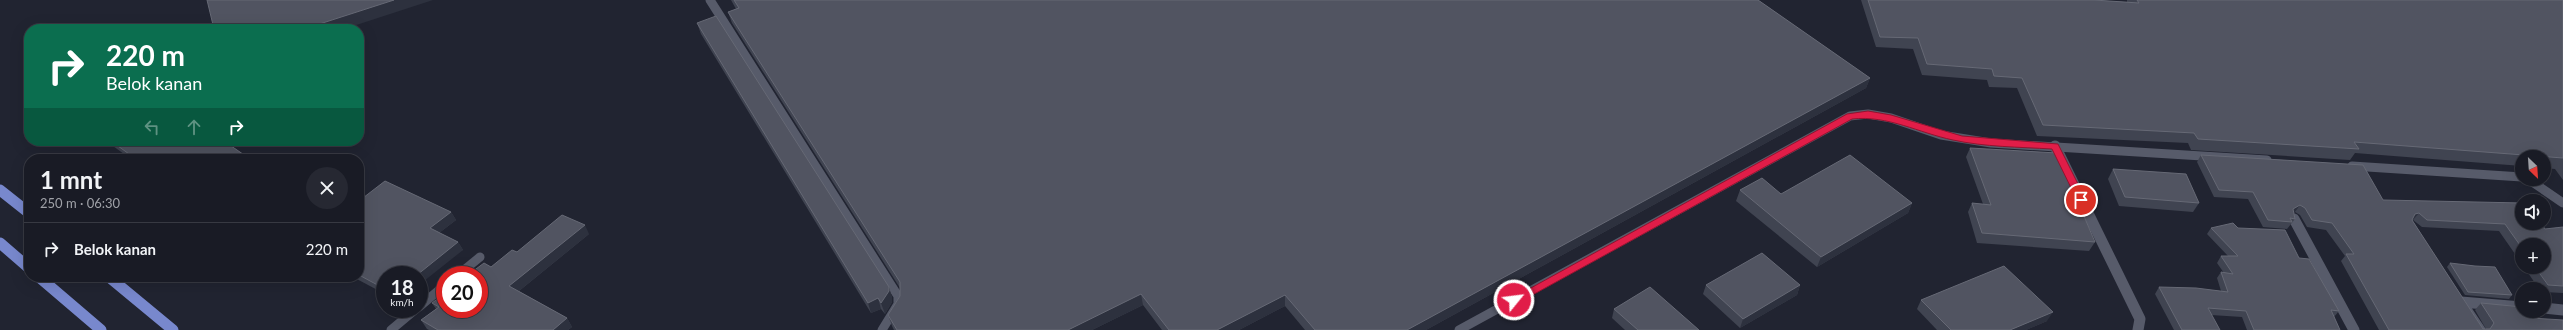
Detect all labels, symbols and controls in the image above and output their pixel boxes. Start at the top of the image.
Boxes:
text: 220 m [106,38,185,72]
icon: right [40,40,92,92]
text: Belok kanan [106,72,202,94]
icon: left [141,116,163,138]
icon: ahead [183,116,205,138]
icon: right [225,116,247,138]
north arrow [2515,150,2551,186]
map controls [2515,150,2551,318]
text: 1 mnt [40,165,102,194]
button: close [306,167,348,209]
pin [2064,183,2098,217]
icon: arrive [2070,189,2092,211]
button: sound [2515,194,2551,230]
text: 250 m · 06:30 [40,195,120,211]
icon: right [40,238,62,260]
button: + [2515,238,2551,274]
text: Belok kanan [74,240,156,258]
text: 220 m [306,240,348,258]
speed limit sign: 20 [436,266,488,318]
text: 18 [390,275,414,299]
position arrow [1493,279,1535,321]
button: − [2515,282,2551,318]
text: km/h [390,296,414,308]

